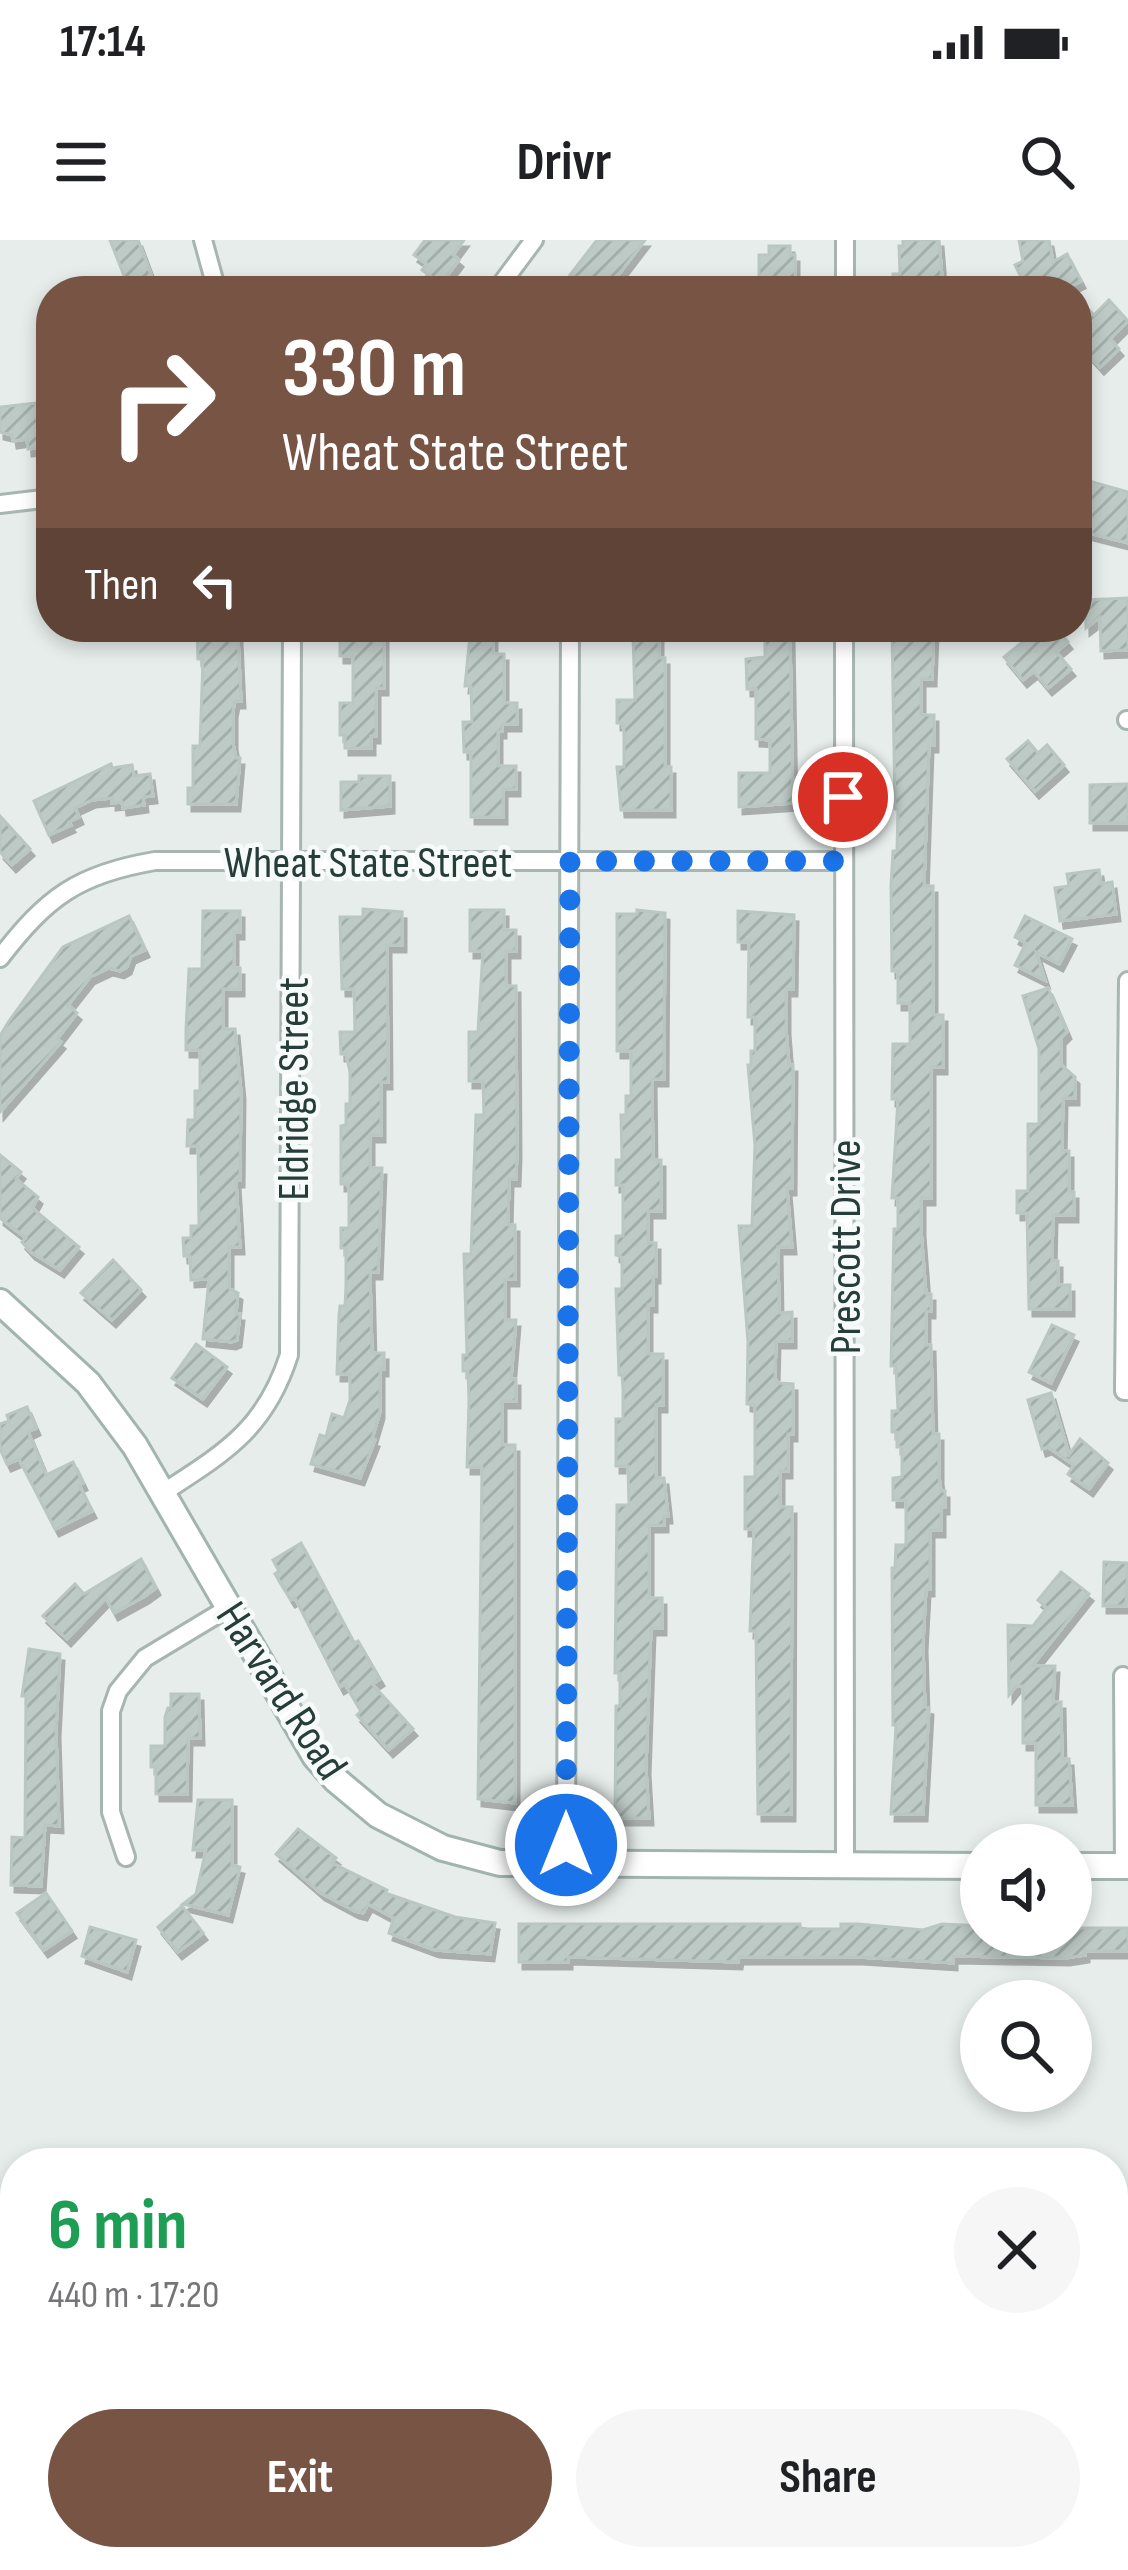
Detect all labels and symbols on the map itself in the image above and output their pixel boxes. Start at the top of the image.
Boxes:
pin [792,746,894,848]
street label: Wheat State Street [224,836,512,891]
street label: Eldridge Street [267,977,322,1201]
street label: Prescott Drive [819,1139,874,1355]
street label: Harvard Road [203,1592,359,1790]
position arrow [503,1782,629,1908]

